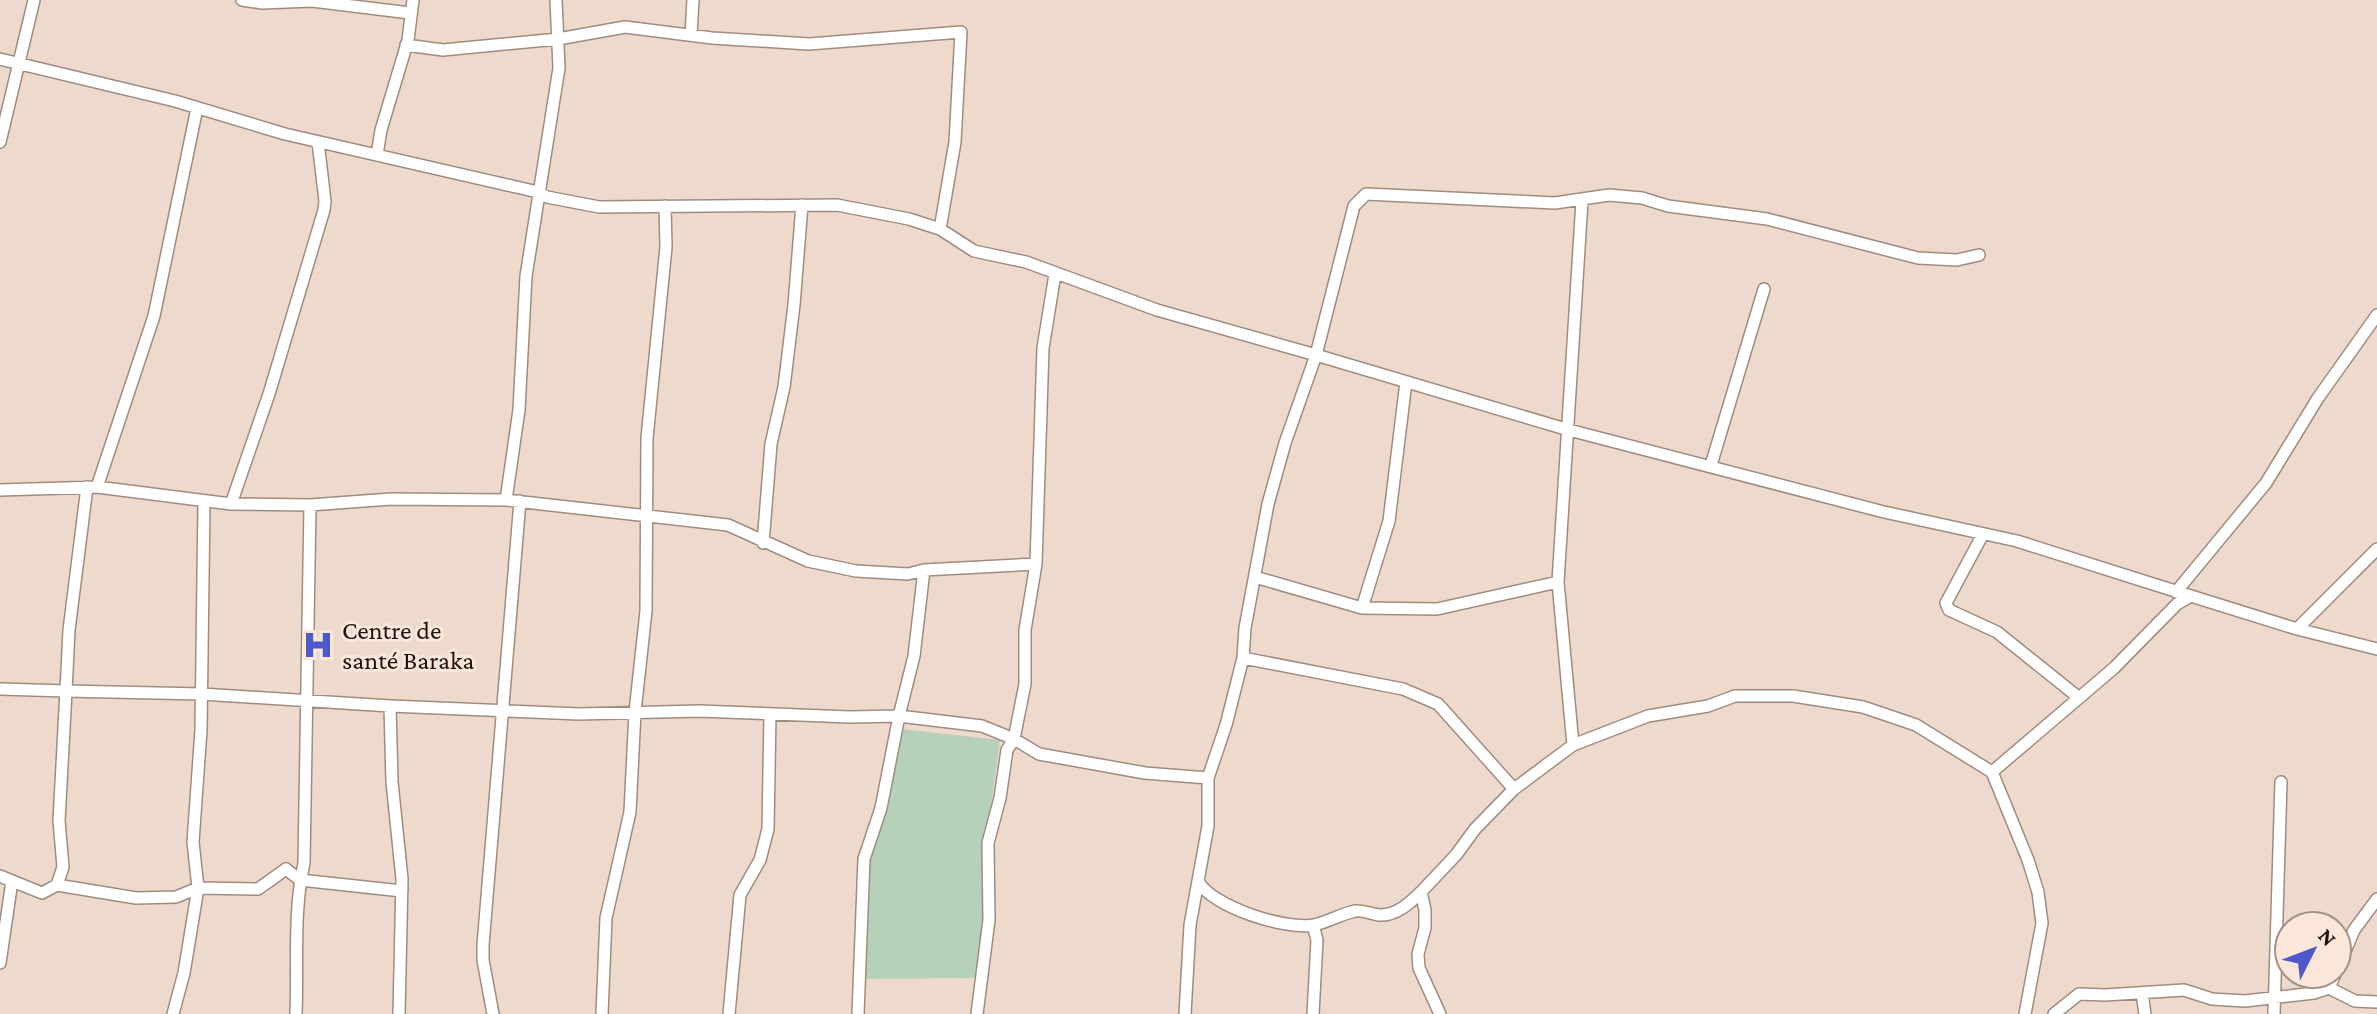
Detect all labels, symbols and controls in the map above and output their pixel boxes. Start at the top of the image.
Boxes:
place label: Centre de santé Baraka [342,616,474,675]
hospital icon: Centre de santé Baraka [301,628,335,662]
north arrow [2273,910,2353,990]
text: N [2313,923,2342,951]

